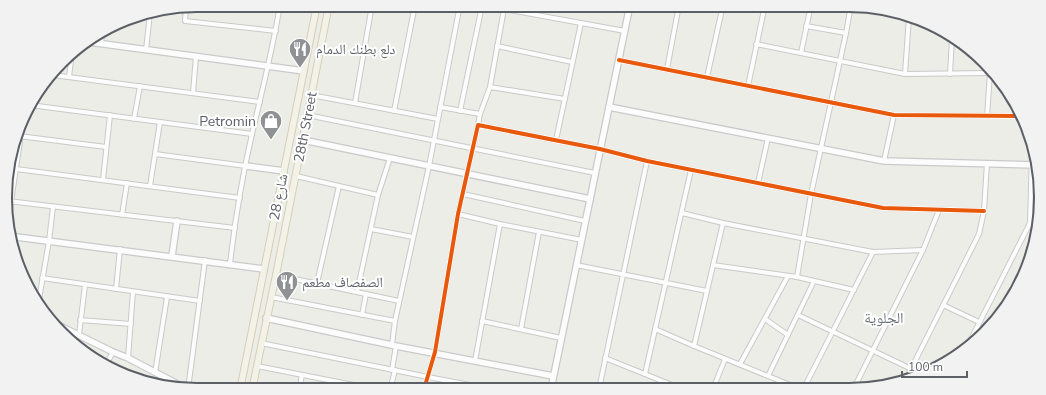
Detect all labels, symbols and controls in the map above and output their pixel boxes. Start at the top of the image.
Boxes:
restaurant icon: دلع بطنك الدمام [287,36,313,69]
place label: دلع بطنك الدمام [316,40,396,59]
street label: 28th Street [289,90,322,164]
shop icon: Petromin [258,108,284,141]
place label: Petromin [199,112,256,131]
street label: شارع 28 [265,172,292,222]
restaurant icon: الصفصاف مطعم [274,269,300,302]
place label: الصفصاف مطعم [302,273,383,292]
district label: الجلوية [864,308,904,328]
scale bar [902,353,967,379]
text: 100 m [908,359,943,375]

